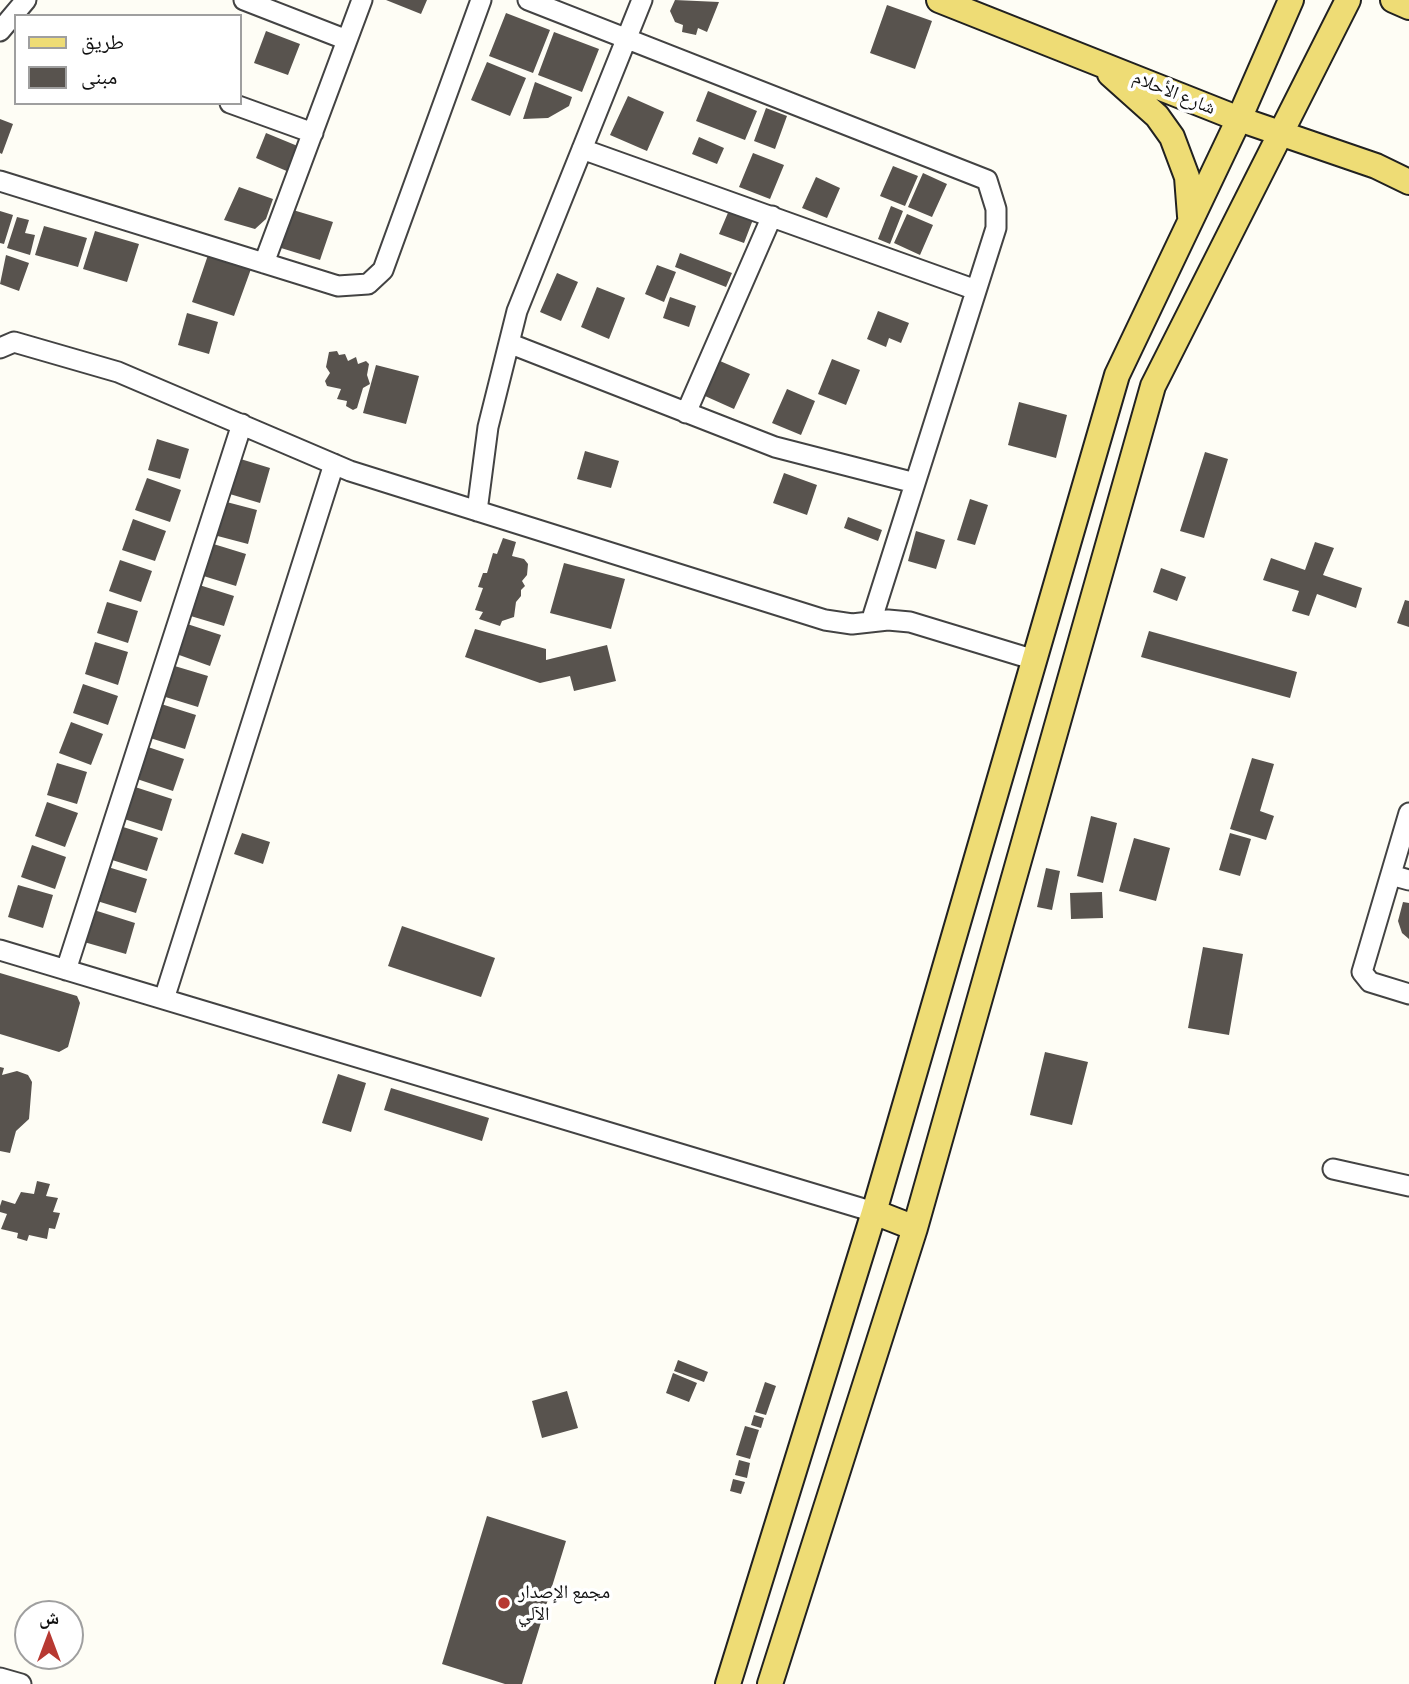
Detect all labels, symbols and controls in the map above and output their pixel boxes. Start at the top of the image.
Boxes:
legend [14,14,242,105]
text: طريق [81,24,124,55]
text: مبنى [81,59,117,90]
street label: شارع الأحلام [1129,66,1219,120]
place label: مجمع الإصدار الآلي [518,1581,610,1625]
marker: مجمع الإصدار الآلي [496,1595,512,1611]
north arrow [14,1600,84,1670]
text: ش [39,1602,59,1630]

